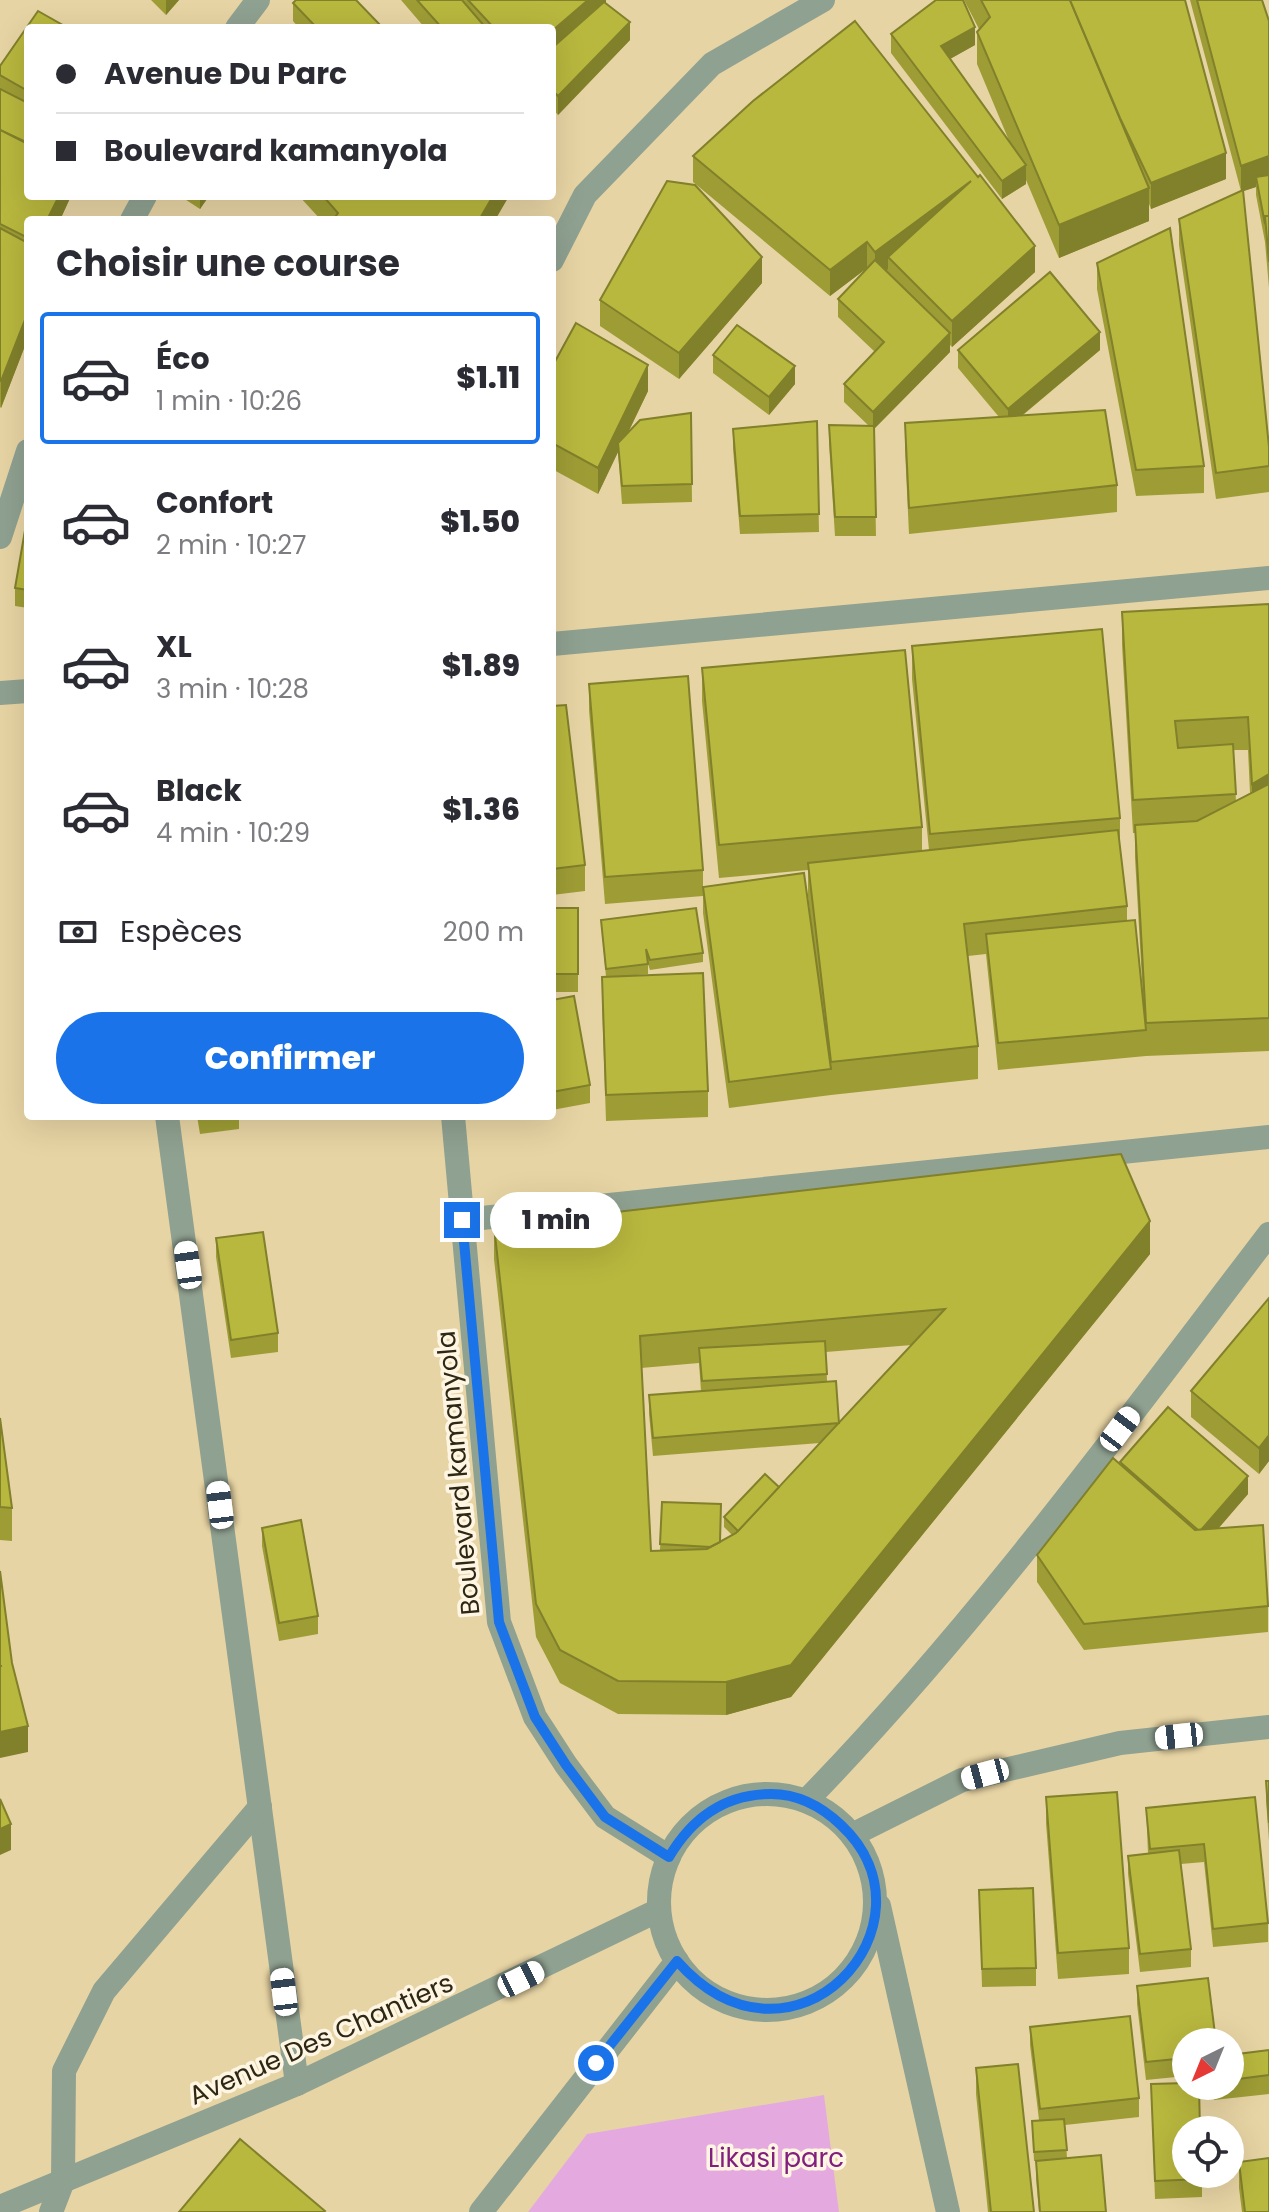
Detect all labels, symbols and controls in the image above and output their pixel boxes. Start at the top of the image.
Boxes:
text: Avenue Du Parc [104,52,347,95]
text: Boulevard kamanyola [104,129,448,172]
text: Choisir une course [56,238,400,289]
text: Éco [156,337,210,380]
icon: car [60,342,132,414]
text: $1.11 [456,356,520,399]
text: 1 min · 10:26 [156,383,302,419]
text: Confort [156,481,273,524]
icon: car [60,486,132,558]
text: $1.50 [440,500,520,543]
text: 2 min · 10:27 [156,527,306,563]
text: XL [156,625,192,668]
icon: car [60,630,132,702]
text: $1.89 [442,644,520,687]
text: 3 min · 10:28 [156,671,309,707]
text: Black [156,769,242,812]
icon: car [60,774,132,846]
text: $1.36 [442,788,520,831]
text: 4 min · 10:29 [156,815,310,851]
icon: cash [56,910,100,954]
text: Espèces [120,910,242,953]
text: 200 m [443,914,524,950]
button: Confirmer [56,1012,524,1104]
callout: 1 min [490,1192,622,1248]
route end [444,1202,480,1238]
text: 1 min [522,1202,590,1238]
car [173,1240,203,1290]
street label: Boulevard kamanyola [428,1329,488,1617]
car [1096,1403,1144,1455]
car [205,1480,235,1530]
car [1154,1722,1204,1750]
car [959,1756,1011,1792]
car [494,1958,548,2000]
street label: Avenue Des Chantiers [183,1964,459,2114]
car [269,1967,299,2017]
north arrow [1172,2028,1244,2100]
map controls [1172,2028,1244,2188]
route start [578,2045,614,2081]
button: locate [1172,2116,1244,2188]
park label: Likasi parc [708,2140,844,2176]

